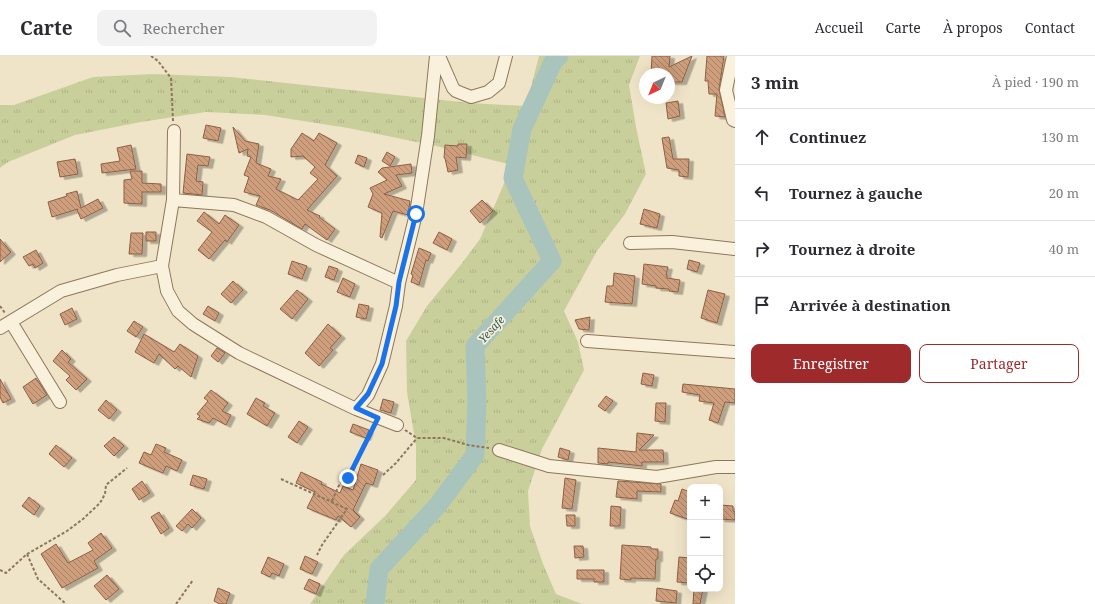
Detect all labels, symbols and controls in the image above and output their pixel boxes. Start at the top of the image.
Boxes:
search box [97,10,377,46]
text: Carte [20,15,73,41]
icon: search [111,17,133,39]
text: Rechercher [143,18,224,38]
text: Accueil [815,18,863,37]
text: Carte [885,18,921,37]
text: À propos [943,18,1003,37]
text: Contact [1025,18,1075,37]
north arrow [639,68,675,104]
text: 3 min [751,71,799,94]
text: À pied · 190 m [992,73,1079,91]
icon: ahead [751,126,773,148]
text: Continuez [789,127,866,147]
text: 130 m [1042,128,1079,146]
icon: left [751,182,773,204]
text: Tournez à gauche [789,183,923,203]
text: 20 m [1049,184,1079,202]
route start [407,205,425,223]
icon: right [751,238,773,260]
text: Tournez à droite [789,239,915,259]
text: 40 m [1049,240,1079,258]
icon: arrive [751,294,773,316]
text: Arrivée à destination [789,295,951,315]
water label: Yesafe [475,312,508,346]
button: Enregistrer [751,344,911,383]
button: Partager [919,344,1079,383]
route end [339,469,357,487]
map controls [687,484,723,592]
button: + [687,484,723,520]
button: − [687,520,723,556]
button: locate [687,556,723,592]

